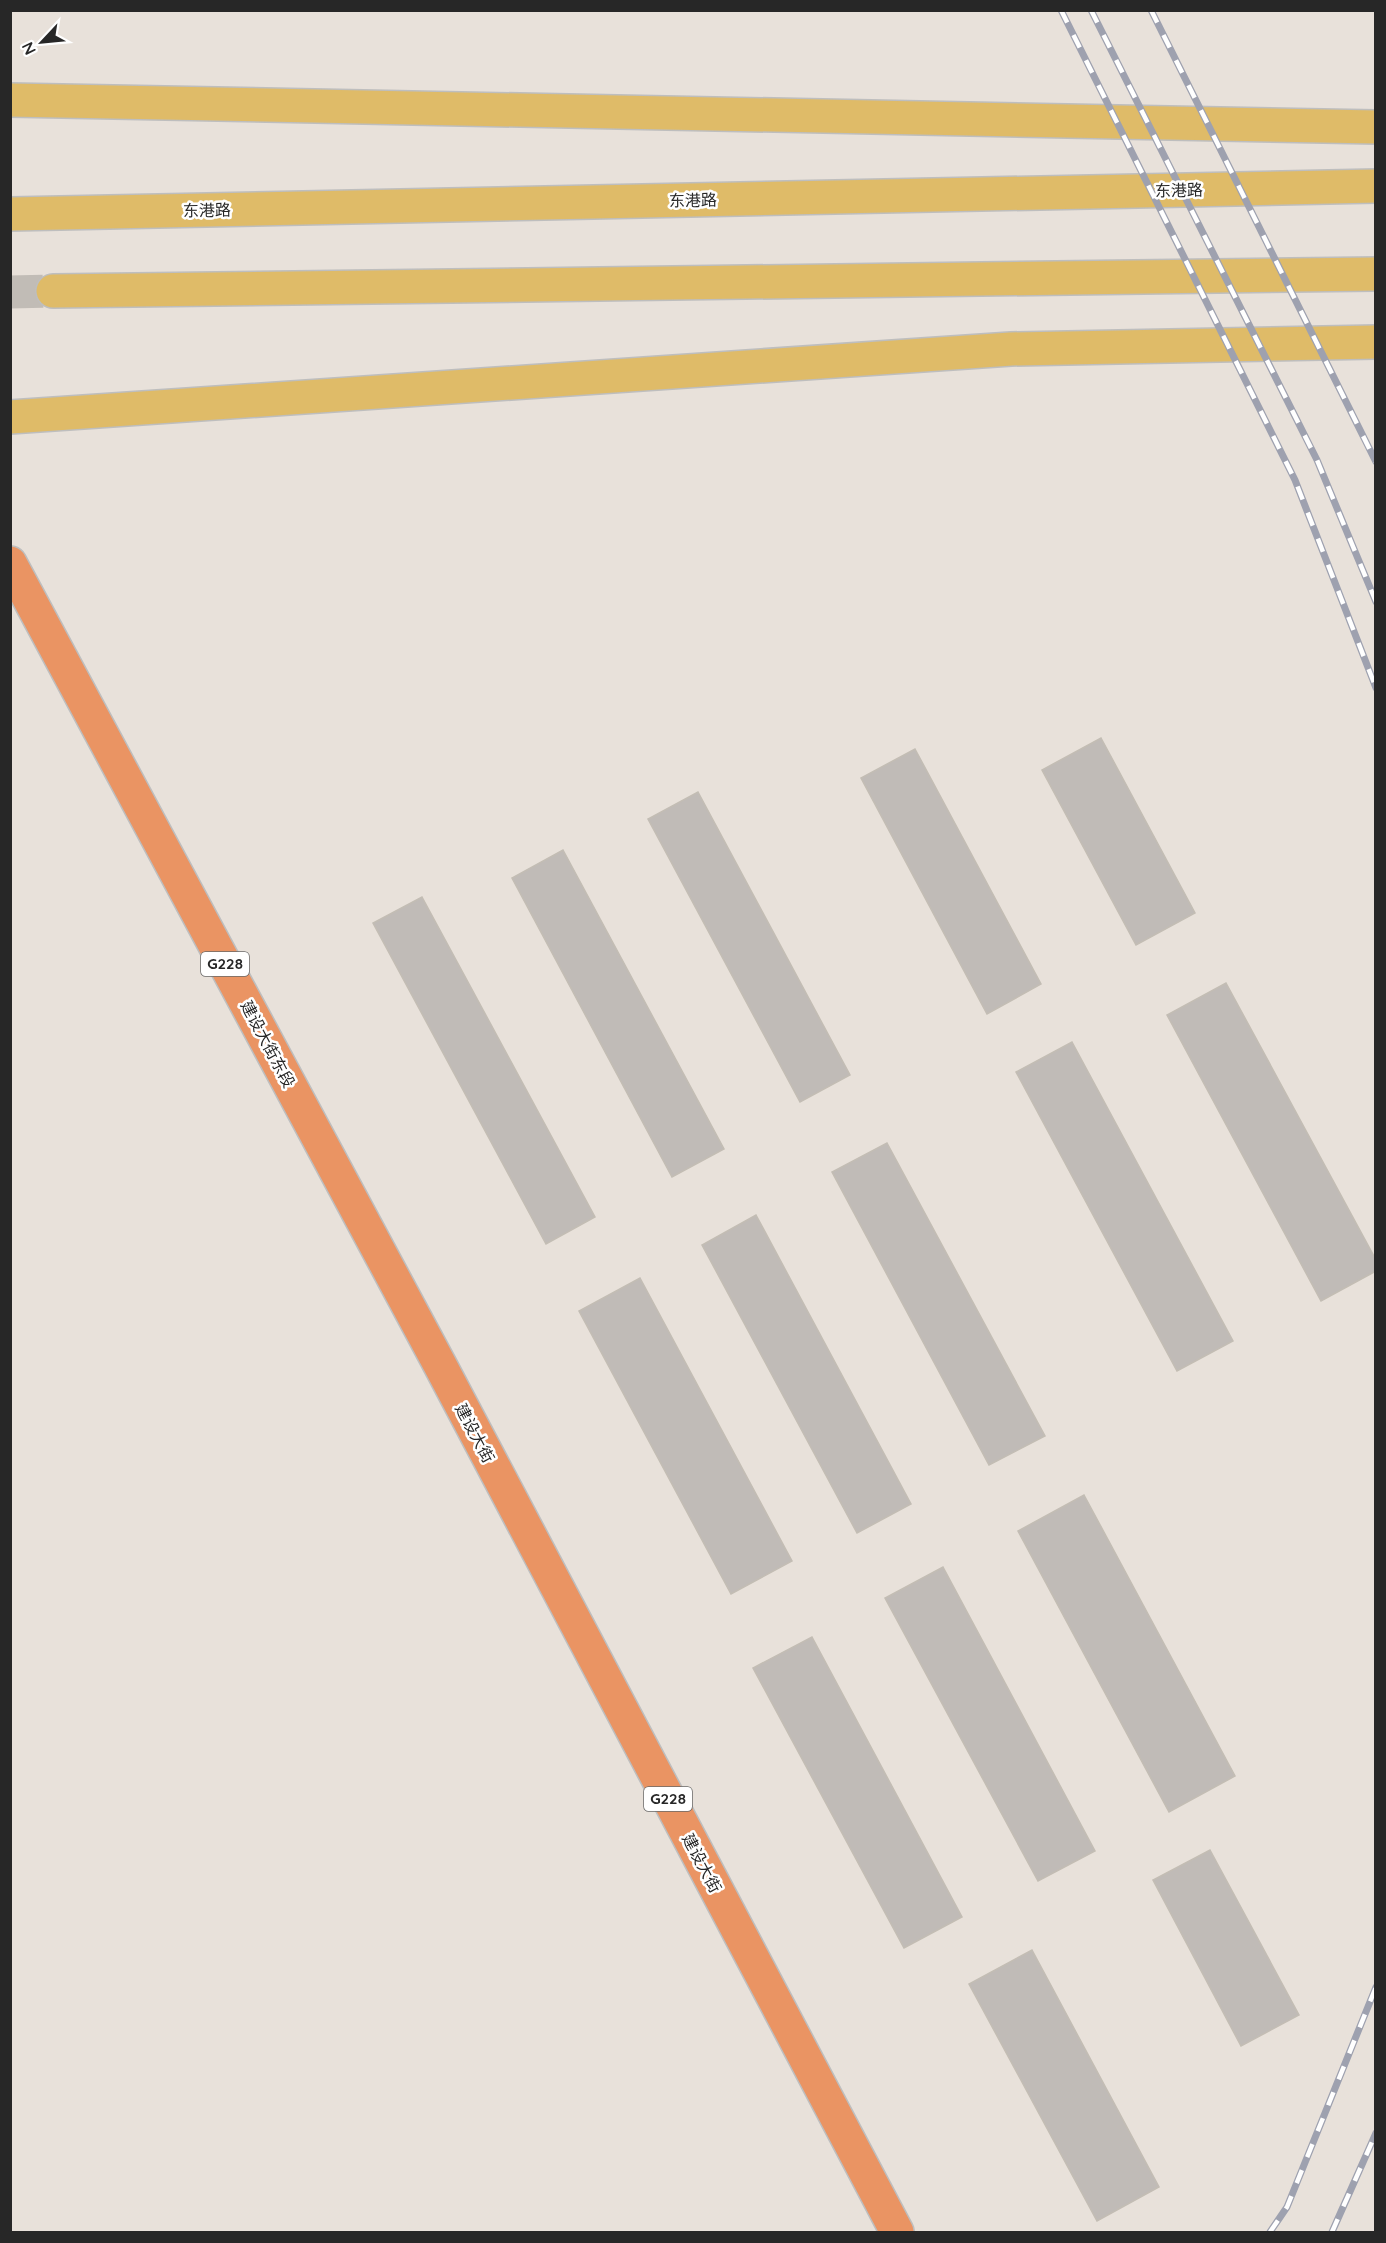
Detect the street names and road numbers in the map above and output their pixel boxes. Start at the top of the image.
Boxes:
street label: 东港路 [1155,180,1203,200]
street label: 东港路 [669,190,717,210]
street label: 东港路 [183,200,231,220]
road number: G228 [201,952,249,976]
street label: 建设大街东段 [237,997,299,1091]
street label: 建设大街 [451,1400,499,1466]
road number: G228 [644,1787,692,1811]
street label: 建设大街 [678,1830,726,1896]

